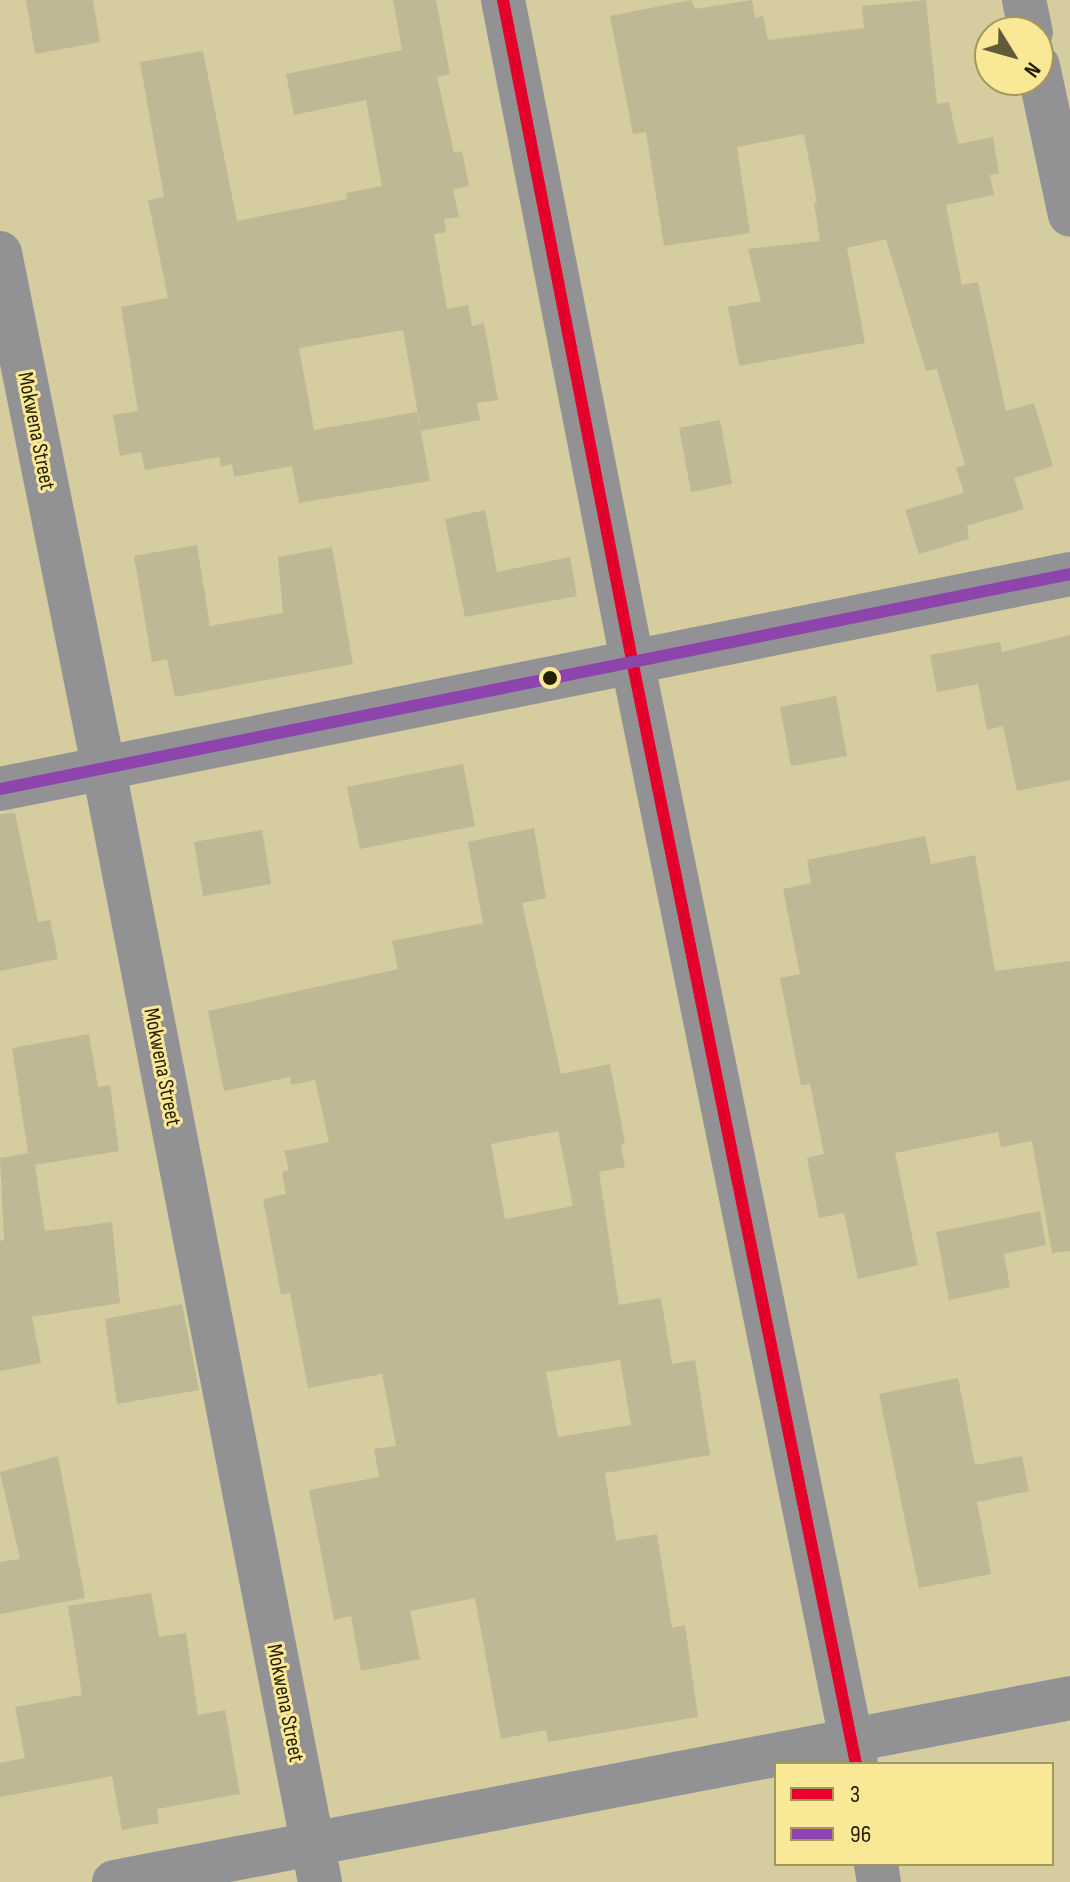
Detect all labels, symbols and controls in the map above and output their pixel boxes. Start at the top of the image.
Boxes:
north arrow [974,16,1054,96]
text: N [1018,57,1046,82]
street label: Mokwena Street [12,370,60,492]
unlabelled marker [542,670,558,686]
street label: Mokwena Street [138,1006,186,1128]
street label: Mokwena Street [261,1642,309,1764]
legend [774,1762,1054,1866]
text: 3 [850,1780,860,1809]
text: 96 [850,1820,871,1849]

